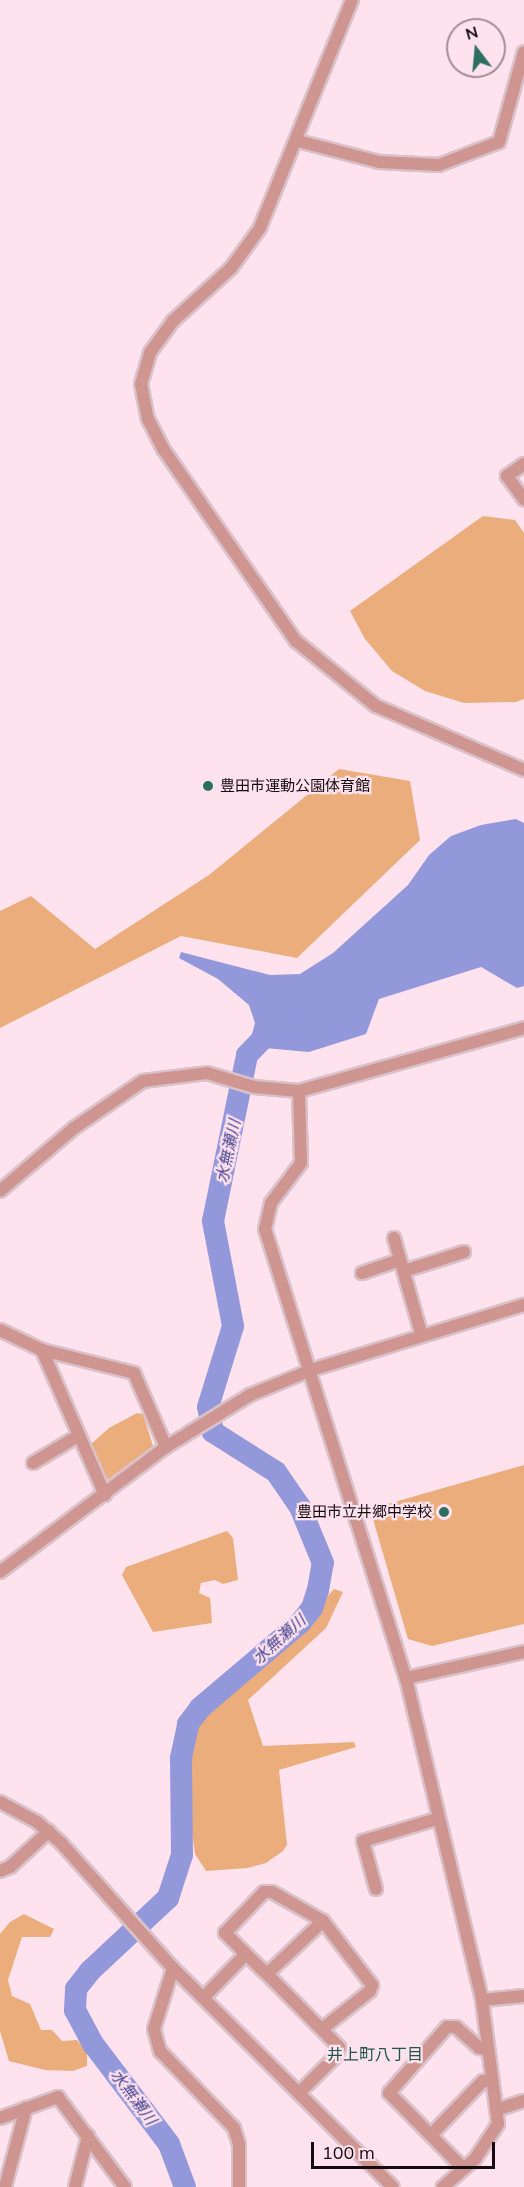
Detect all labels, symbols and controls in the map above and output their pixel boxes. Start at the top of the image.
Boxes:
north arrow [446,18,506,78]
text: N [463,21,480,44]
place label: 豊田市運動公園体育館 [220,777,370,795]
marker: 豊田市運動公園体育館 [201,779,215,793]
water label: 水無瀬川 [212,1118,244,1184]
place label: 豊田市立井郷中学校 [297,1503,432,1521]
marker: 豊田市立井郷中学校 [437,1505,451,1519]
water label: 水無瀬川 [249,1610,309,1668]
district label: 井上町八丁目 [327,2044,423,2064]
water label: 水無瀬川 [107,2066,161,2128]
scale bar [314,2130,498,2168]
text: 100 m [322,2141,375,2164]

